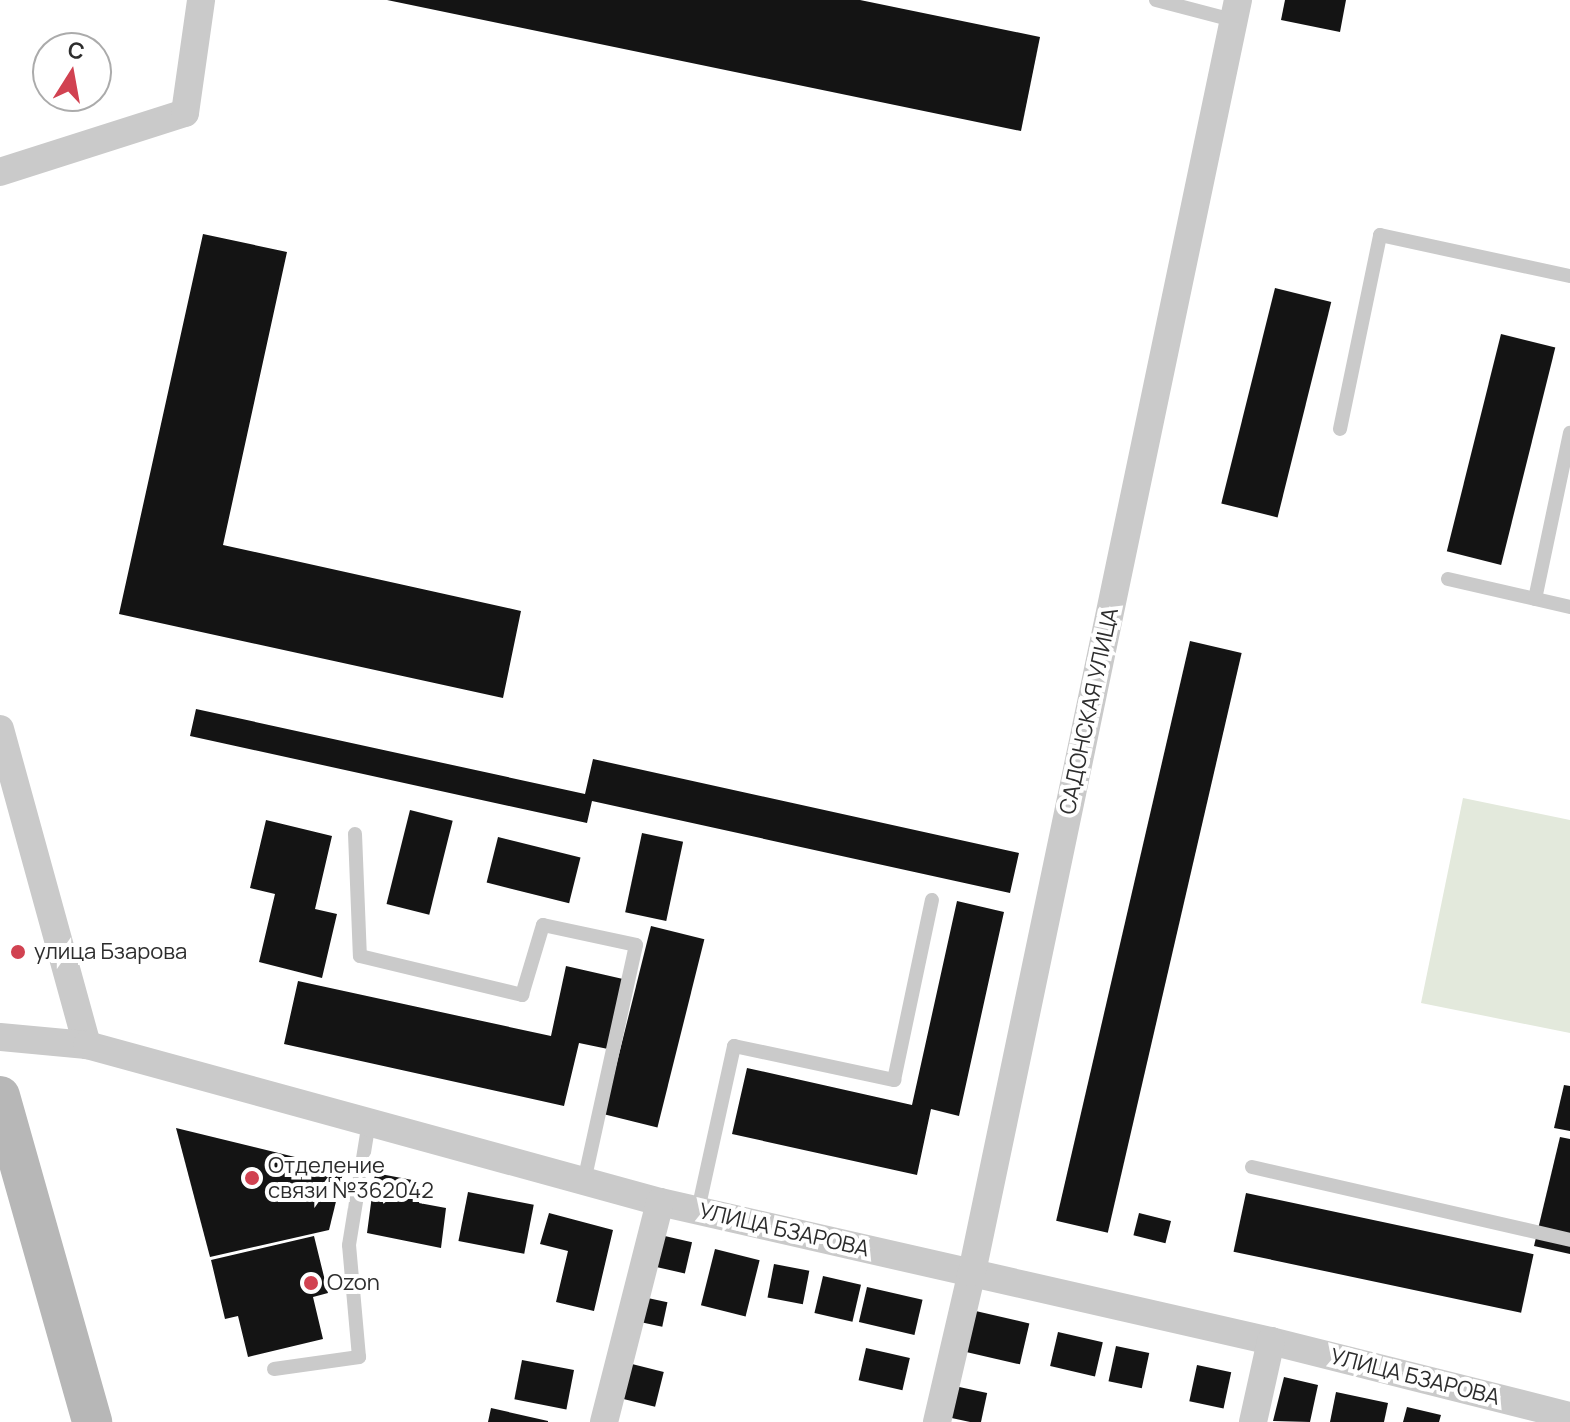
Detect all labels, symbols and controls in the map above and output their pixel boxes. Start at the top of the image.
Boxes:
north arrow [32,32,112,112]
text: С [65,34,87,67]
street label: САДОНСКАЯ УЛИЦА [1054,605,1124,817]
place label: улица Бзарова [34,939,187,965]
marker: улица Бзарова [9,943,27,961]
place label: Отделение связи №362042 [268,1152,434,1204]
marker: Отделение связи №362042 [243,1169,261,1187]
street label: УЛИЦА БЗАРОВА [696,1198,872,1262]
place label: Ozon [327,1270,380,1296]
marker: Ozon [302,1274,320,1292]
street label: УЛИЦА БЗАРОВА [1328,1343,1502,1411]

